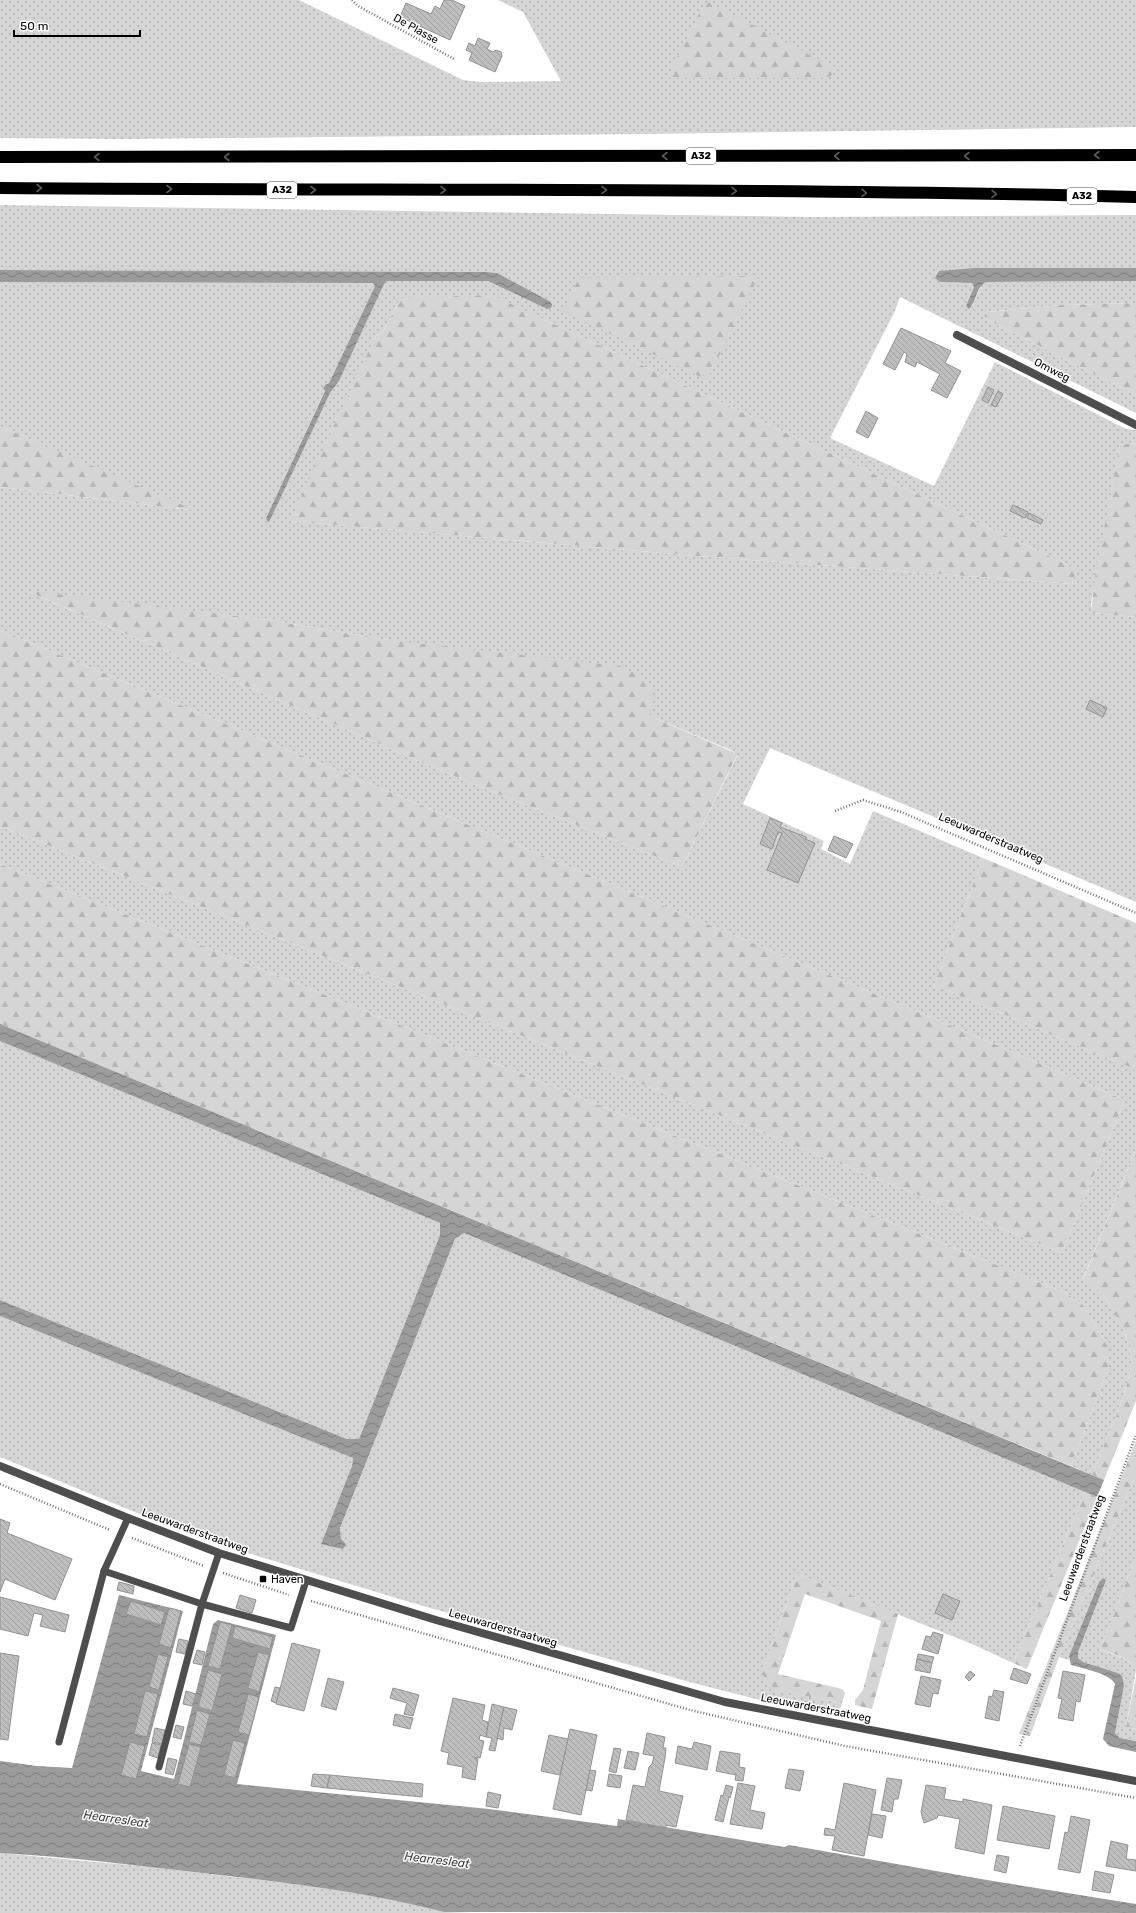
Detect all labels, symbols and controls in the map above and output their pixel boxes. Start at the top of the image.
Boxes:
street label: De Plasse [391,11,441,47]
scale bar [14,12,140,38]
text: 50 m [20,19,48,33]
road number: A32 [686,148,716,164]
one-way arrow [964,151,970,160]
one-way arrow [1094,151,1100,159]
one-way arrow [662,152,668,160]
one-way arrow [834,152,840,160]
one-way arrow [94,153,100,161]
one-way arrow [224,153,230,161]
road number: A32 [267,182,297,198]
one-way arrow [36,184,42,192]
one-way arrow [166,185,172,193]
one-way arrow [310,186,316,194]
one-way arrow [440,186,446,194]
one-way arrow [601,186,607,194]
one-way arrow [731,187,737,195]
road number: A32 [1067,188,1097,204]
one-way arrow [861,189,867,197]
one-way arrow [991,190,997,198]
street label: Omweg [1032,355,1072,385]
street label: Leeuwarderstraatweg [937,810,1045,866]
street label: Leeuwarderstraatweg [1057,1493,1107,1603]
street label: Leeuwarderstraatweg [140,1506,250,1556]
place label: Haven [271,1573,304,1586]
marker: Haven [258,1574,268,1584]
street label: Leeuwarderstraatweg [447,1606,559,1650]
street label: Leeuwarderstraatweg [760,1691,872,1725]
water label: Hearresleat [83,1808,150,1831]
water label: Hearresleat [404,1849,471,1871]

